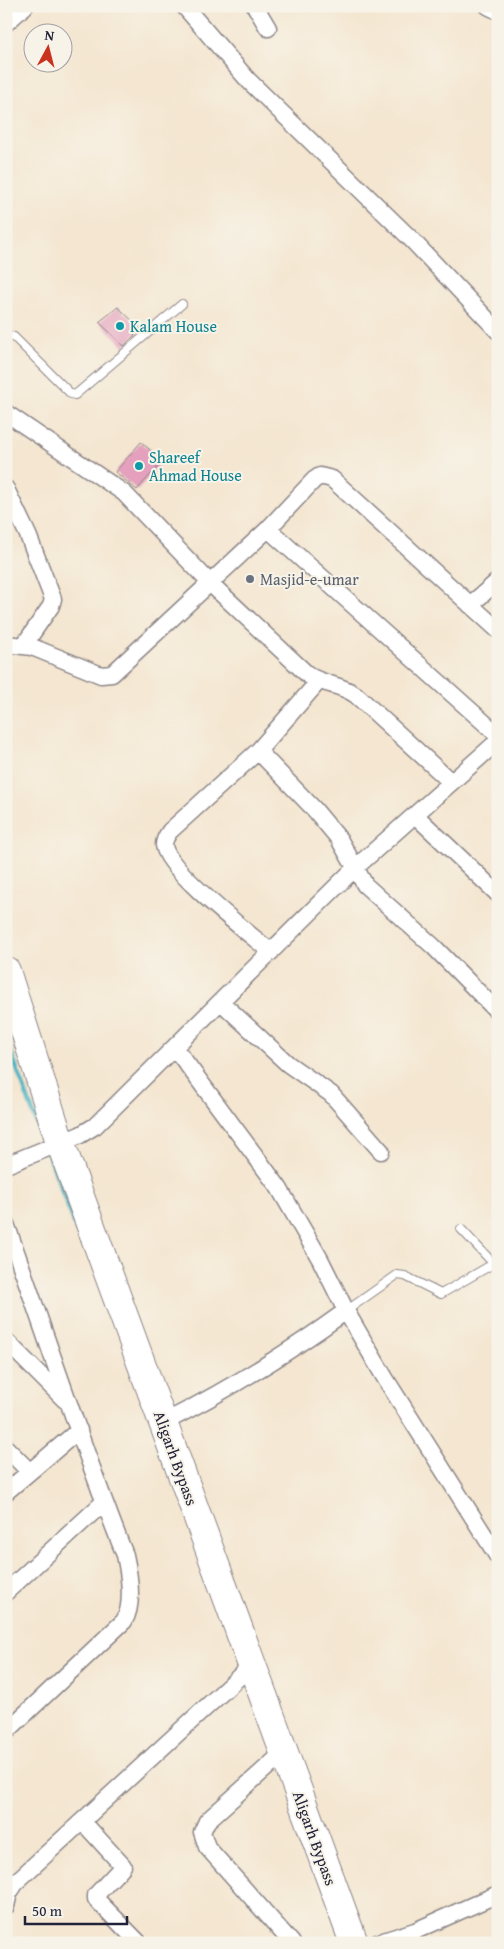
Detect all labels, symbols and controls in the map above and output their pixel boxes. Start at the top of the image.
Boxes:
north arrow [22,22,72,72]
text: N [44,25,56,46]
place label: Kalam House [130,314,217,338]
marker: Kalam House [114,320,126,332]
place label: Shareef Ahmad House [149,445,242,487]
marker: Shareef Ahmad House [133,460,145,472]
place label: Masjid-e-umar [260,567,359,591]
marker: Masjid-e-umar [244,573,256,585]
street label: Aligarh Bypass [148,1407,204,1509]
street label: Aligarh Bypass [287,1787,343,1889]
scale bar [25,1894,128,1926]
text: 50 m [32,1900,63,1921]

